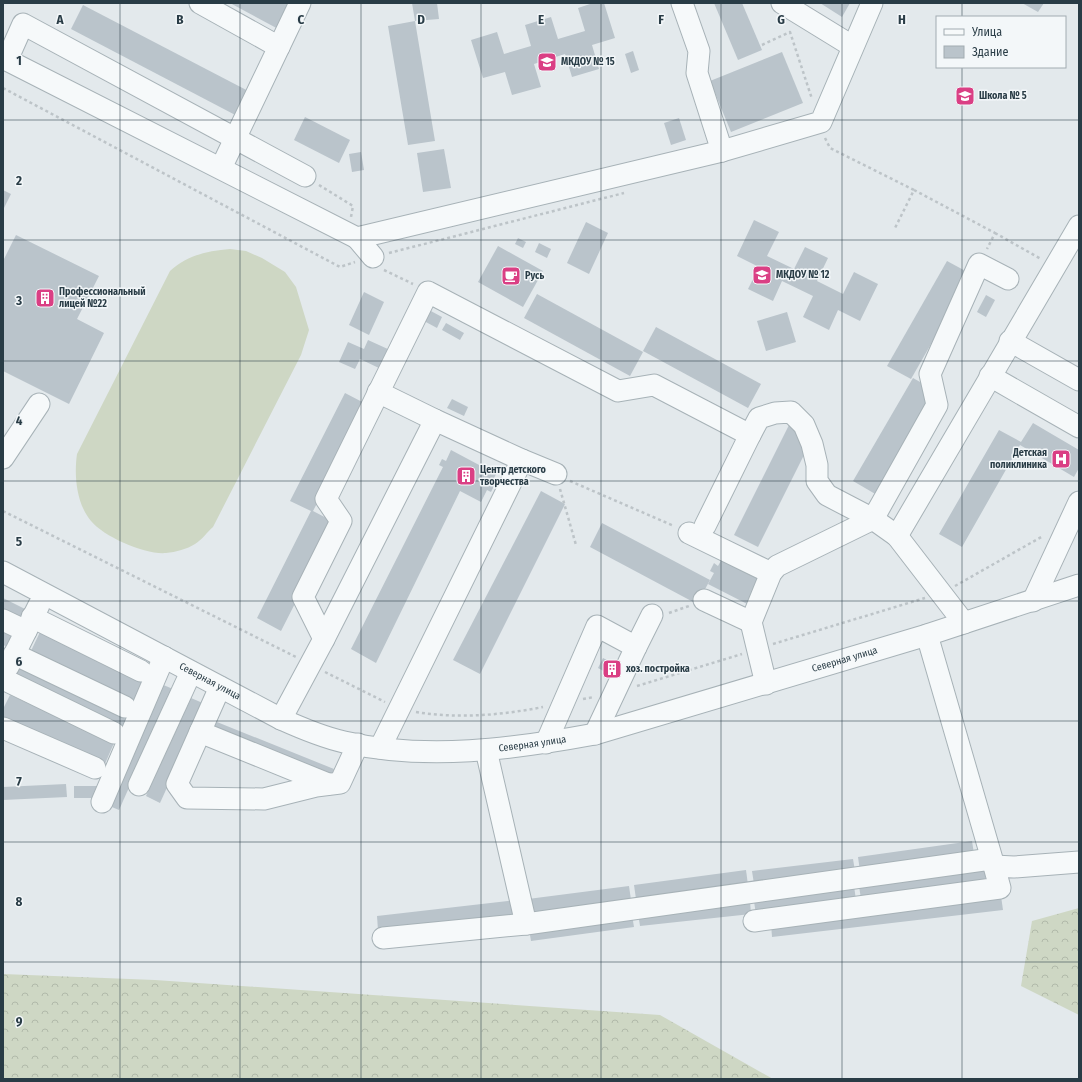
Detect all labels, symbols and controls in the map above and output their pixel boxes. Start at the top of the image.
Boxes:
text: A [55,12,64,27]
text: B [176,12,184,27]
text: C [298,12,305,27]
text: D [417,12,425,27]
text: E [538,12,544,27]
text: F [658,12,664,27]
text: G [777,12,785,27]
text: H [898,12,906,27]
legend [936,16,1066,68]
text: Улица [971,25,1002,39]
text: Здание [972,45,1008,59]
school or university icon: МКДОУ № 15 [536,51,558,73]
text: 1 [16,53,22,68]
place label: МКДОУ № 15 [561,56,615,68]
school or university icon: Школа № 5 [954,85,976,107]
place label: Школа № 5 [979,90,1027,102]
text: 2 [15,173,22,188]
school or university icon: МКДОУ № 12 [751,264,773,286]
cafe icon: Русь [500,265,522,287]
place label: МКДОУ № 12 [776,269,830,281]
place label: Русь [525,270,544,282]
place label: Профессиональный лицей №22 [59,286,145,310]
building icon: Профессиональный лицей №22 [34,287,56,309]
text: 3 [15,293,22,308]
text: 4 [16,413,23,428]
place label: Детская поликлиника [990,447,1047,471]
hospital icon: Детская поликлиника [1050,448,1072,470]
place label: Центр детского творчества [480,464,547,488]
building icon: Центр детского творчества [455,465,477,487]
text: 5 [16,534,22,549]
street label: Северная улица [810,644,879,675]
text: 6 [16,654,23,669]
building icon: хоз. постройка [601,658,623,680]
street label: Северная улица [177,660,243,703]
place label: хоз. постройка [625,663,690,675]
street label: Северная улица [498,733,567,754]
text: 7 [16,774,22,789]
text: 8 [16,894,23,909]
text: 9 [16,1014,23,1029]

